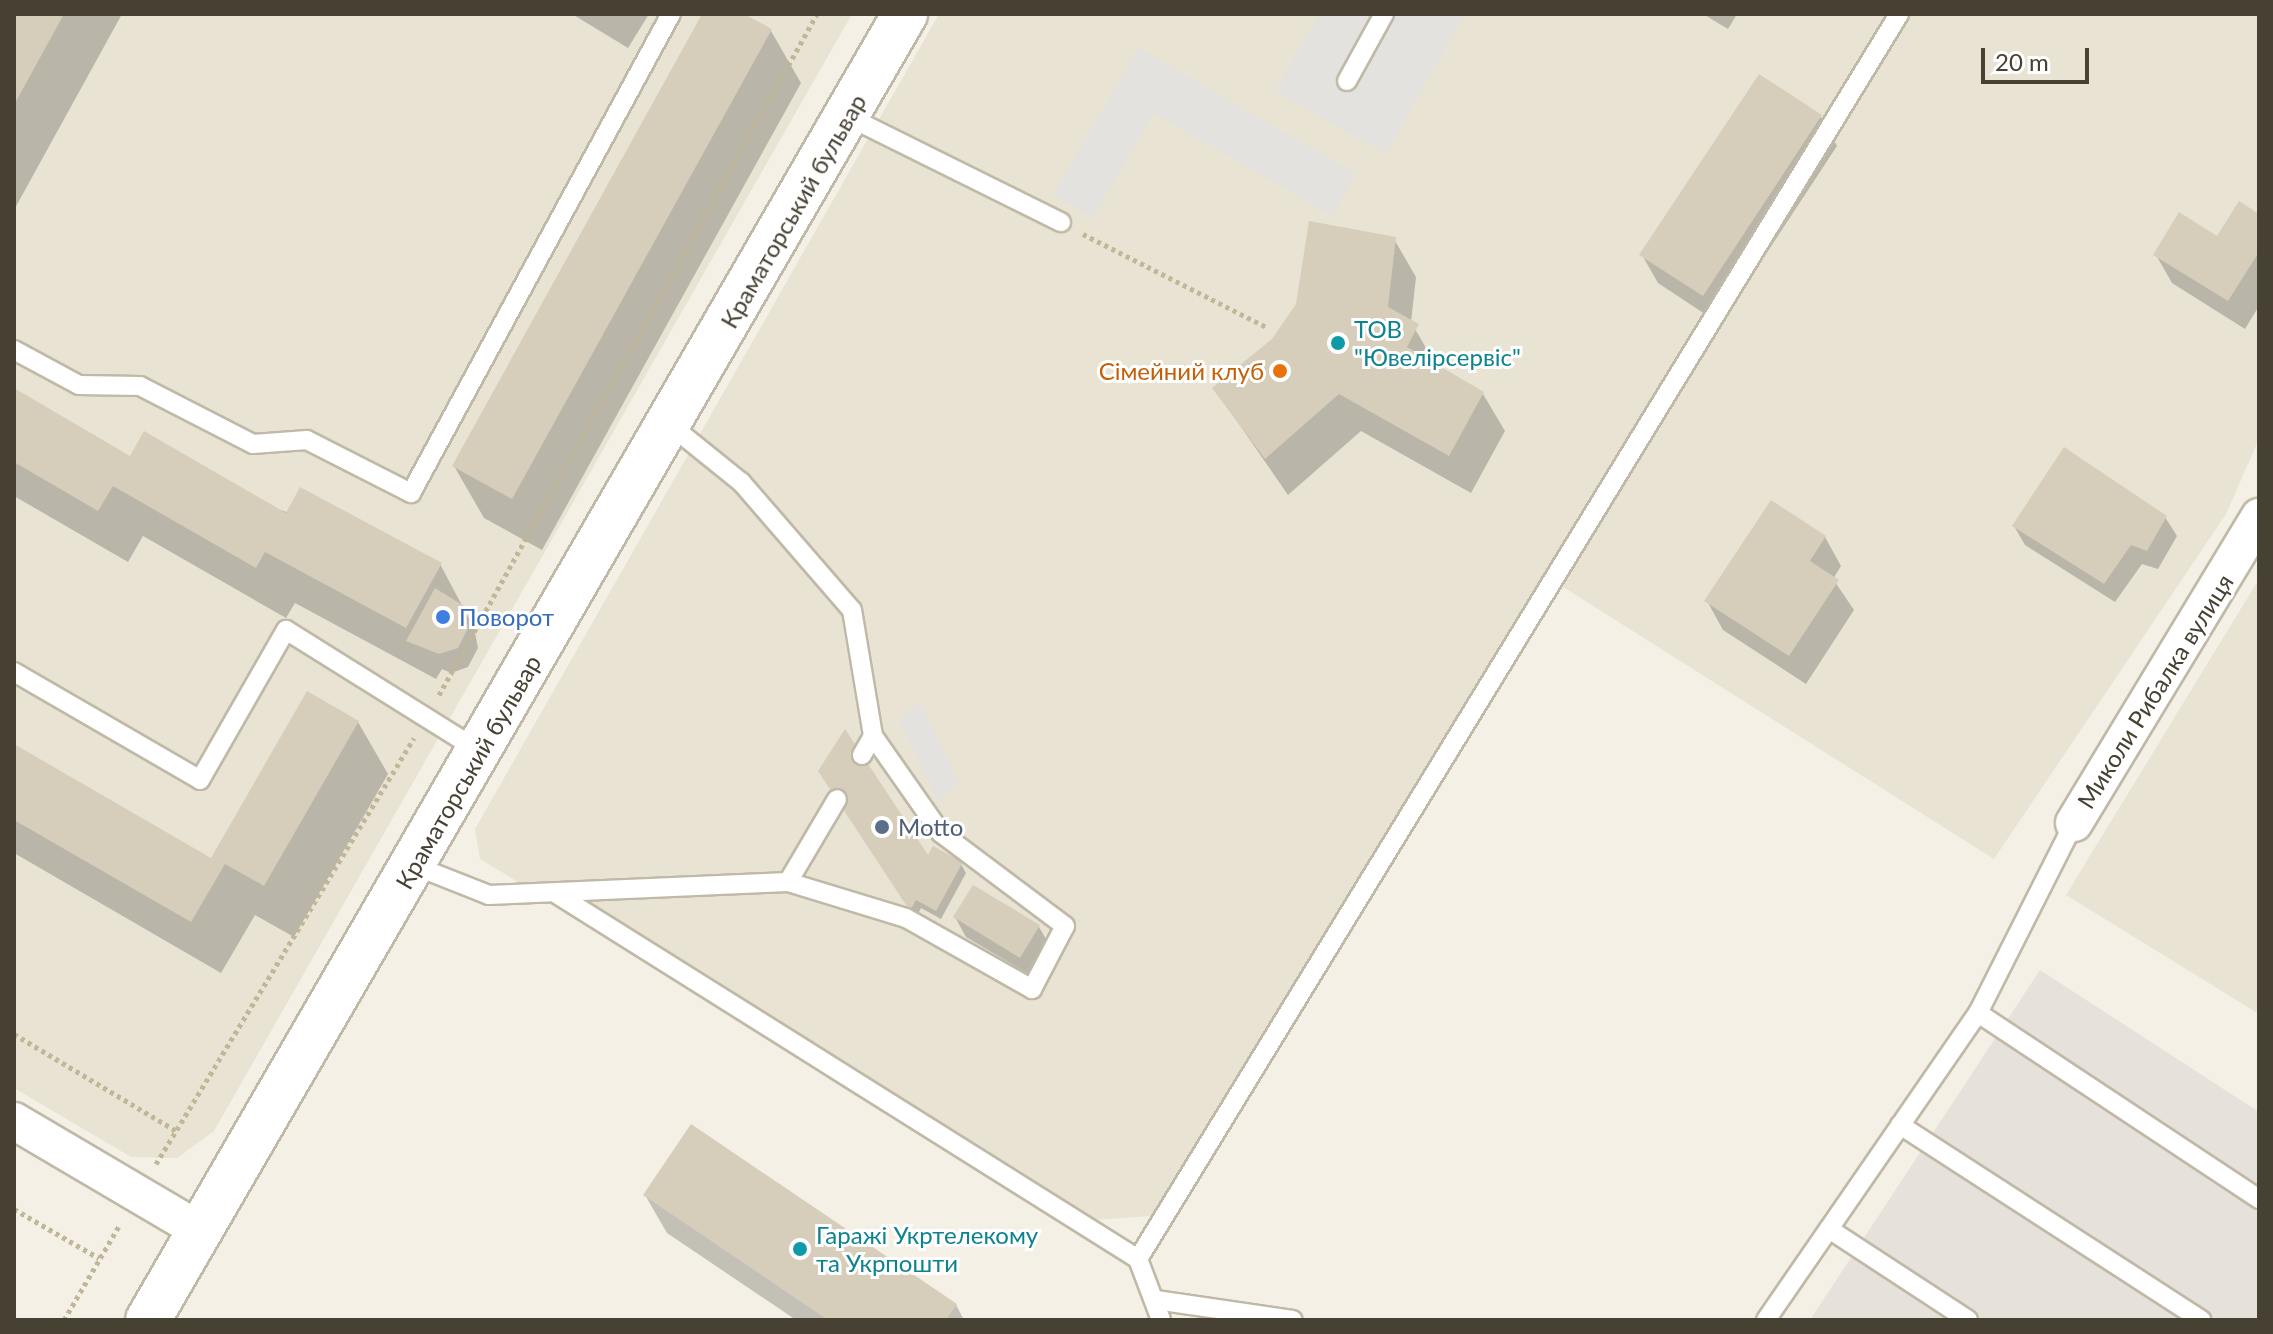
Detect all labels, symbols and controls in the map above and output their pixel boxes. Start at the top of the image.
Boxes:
scale bar [1985,32,2093,82]
text: 20 m [1995,47,2049,76]
street label: Краматорський бульвар [714,89,872,333]
place label: ТОВ "Ювелірсервіс" [1354,315,1521,371]
marker: ТОВ "Ювелірсервіс" [1329,334,1347,352]
place label: Сімейний клуб [1099,357,1264,385]
marker: Сімейний клуб [1271,362,1289,380]
street label: Миколи Рибалка вулиця [2071,569,2239,813]
place label: Поворот [459,603,554,631]
marker: Поворот [434,608,452,626]
street label: Краматорський бульвар [389,650,547,894]
place label: Motto [898,813,963,841]
marker: Motto [873,818,891,836]
place label: Гаражі Укртелекому та Укрпошти [816,1221,1038,1277]
marker: Гаражі Укртелекому та Укрпошти [791,1240,809,1258]

